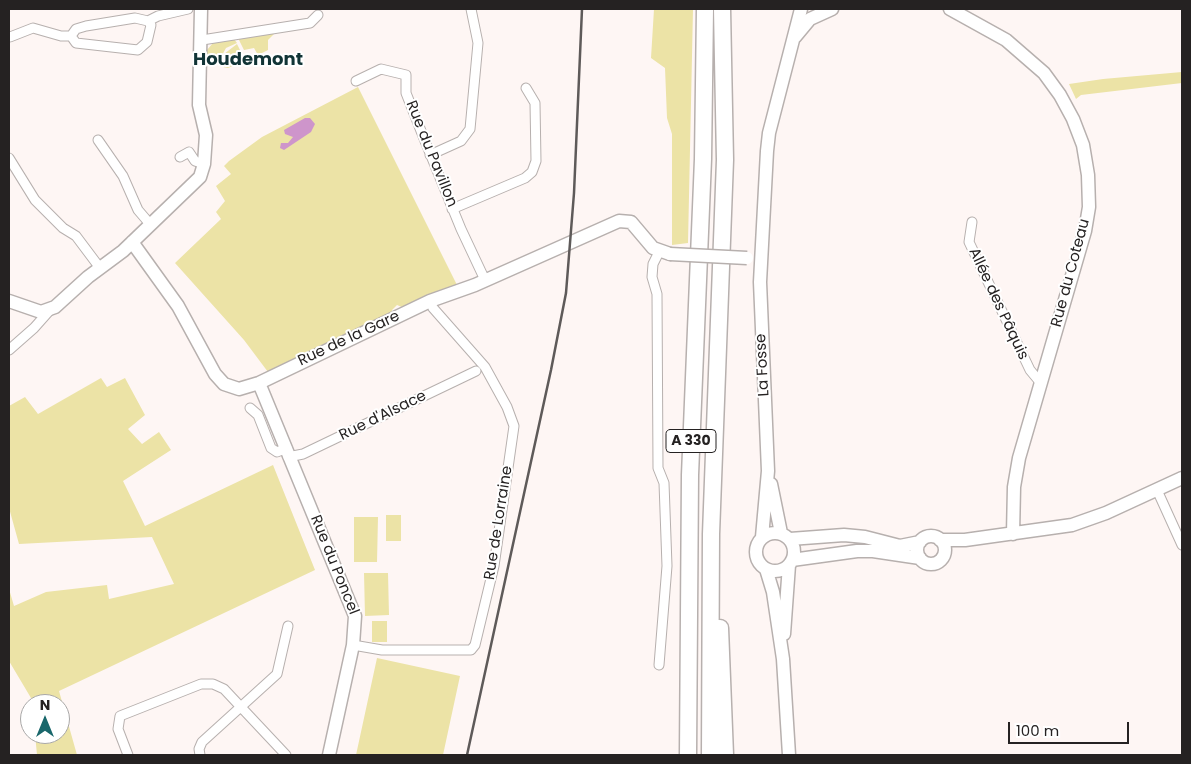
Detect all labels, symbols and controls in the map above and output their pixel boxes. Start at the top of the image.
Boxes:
district label: Houdemont [193,49,303,71]
street label: Rue du Pavillon [401,98,461,210]
street label: Rue du Coteau [1048,217,1094,329]
street label: Allée des Pâquis [964,245,1032,363]
street label: Rue de la Gare [295,308,403,370]
street label: La Fosse [752,333,774,397]
street label: Rue d'Alsace [336,387,430,445]
road number: A 330 [666,430,716,452]
street label: Rue de Lorraine [481,465,517,581]
street label: Rue du Poncel [306,513,362,617]
north arrow [20,694,70,744]
text: N [40,695,50,715]
scale bar [1011,712,1132,744]
text: 100 m [1016,720,1059,741]

